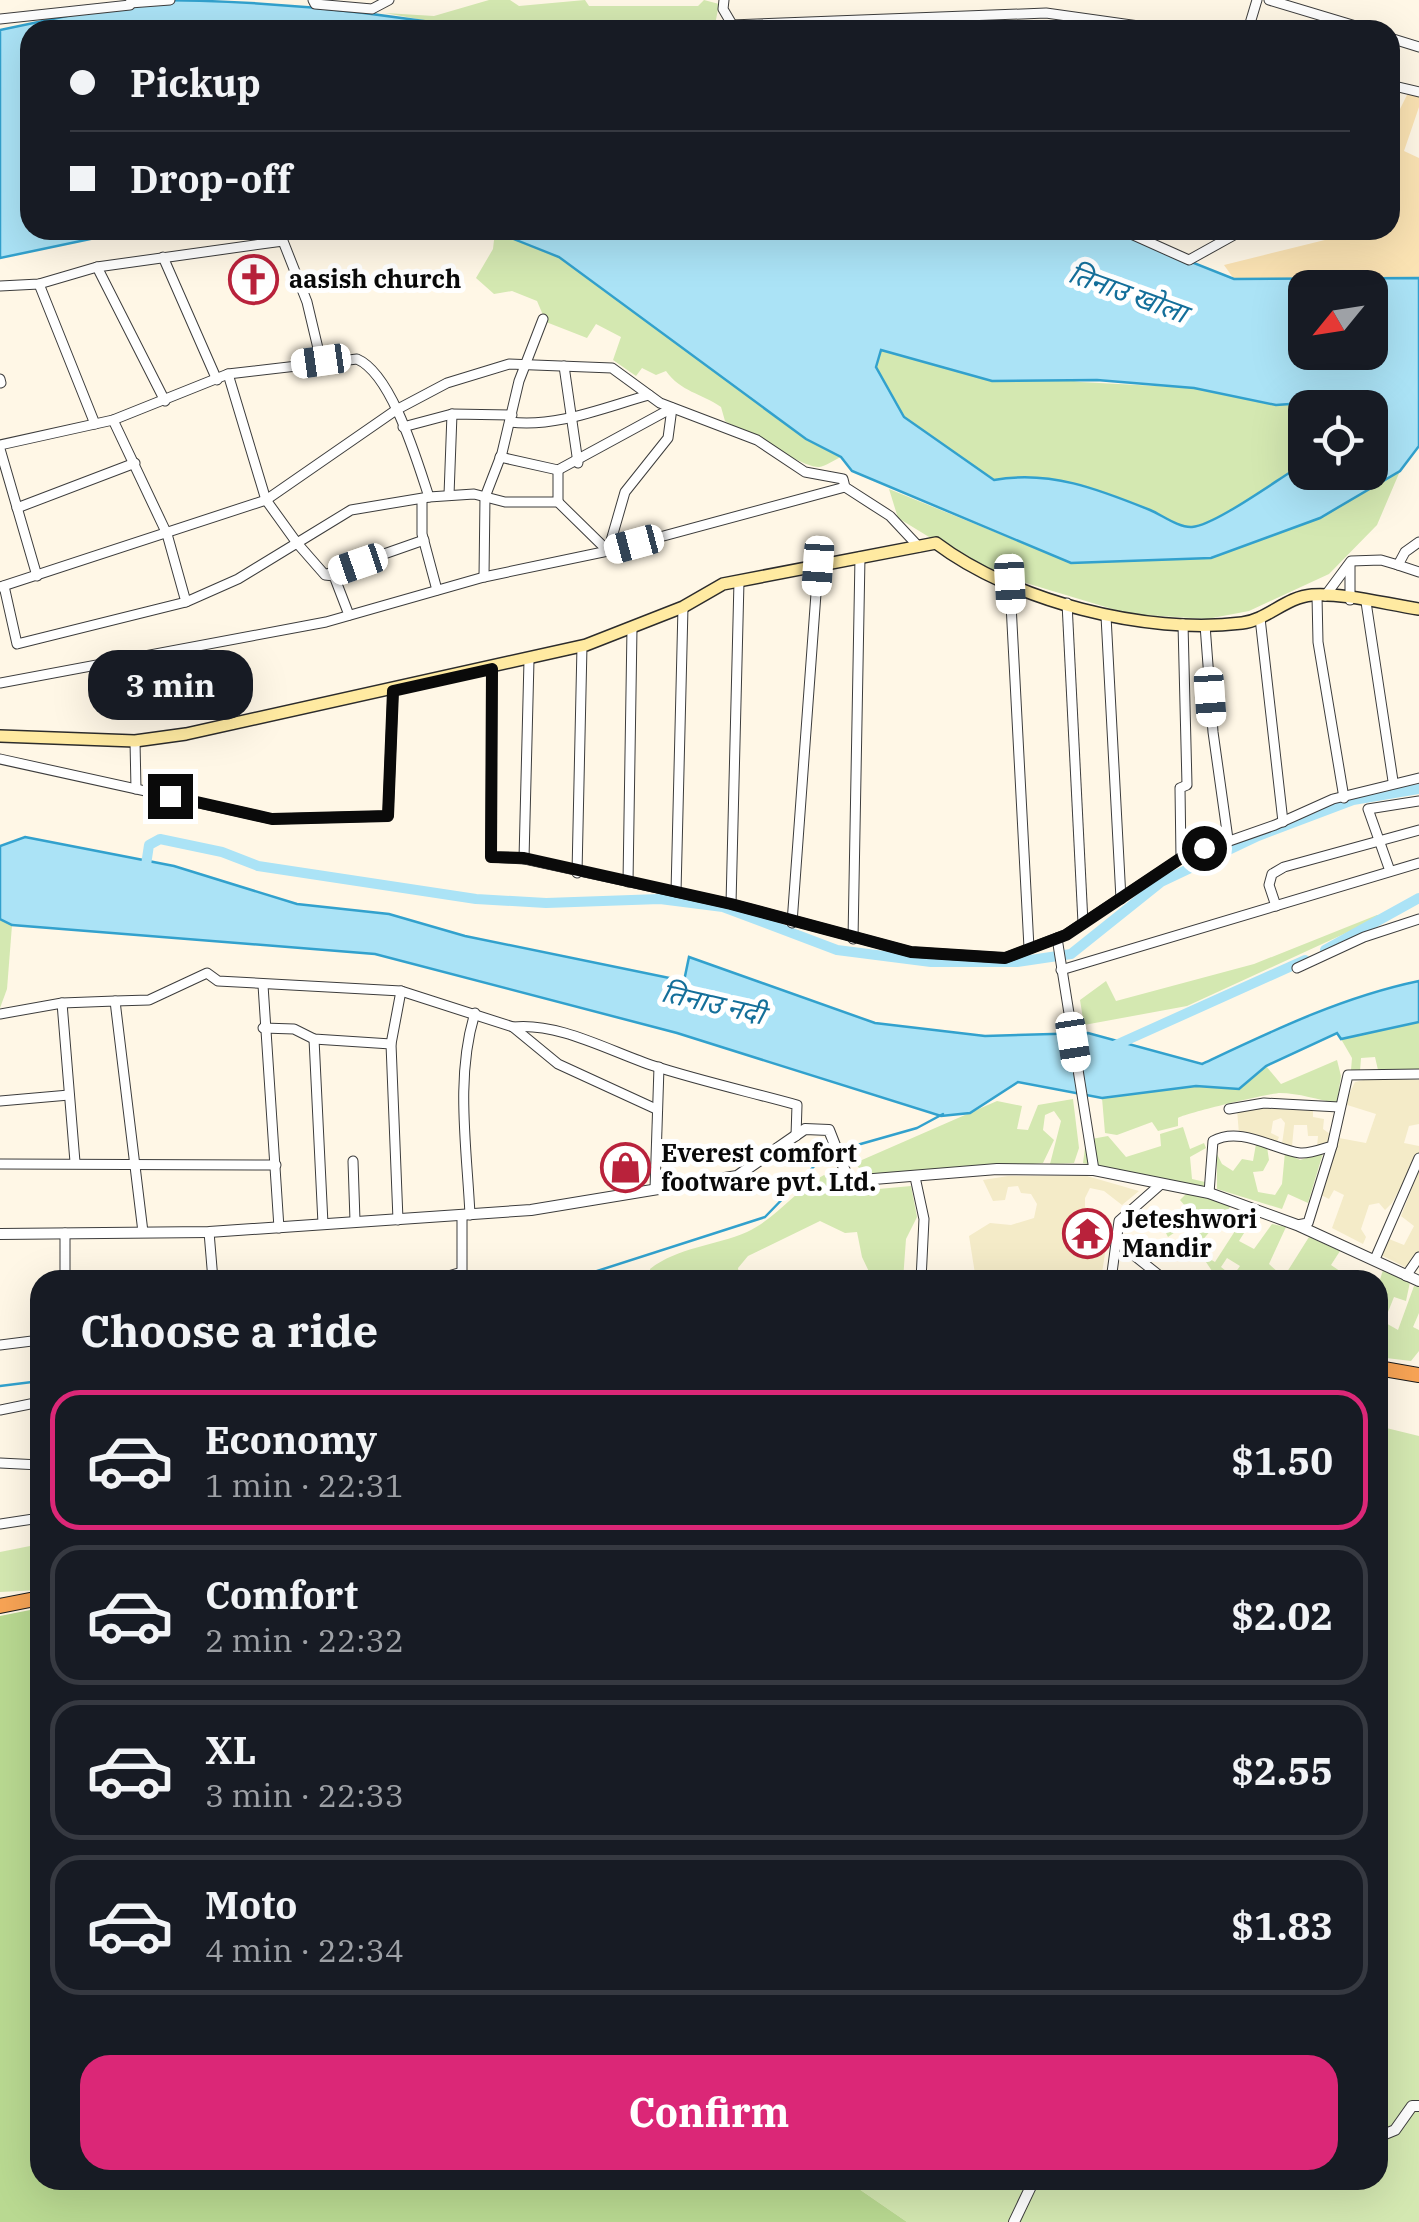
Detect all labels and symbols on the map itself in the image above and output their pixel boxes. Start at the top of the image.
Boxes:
church icon: aasish church [228,253,280,305]
water label: तिनाउ खोला [1064,254,1197,333]
place label: aasish church [289,262,461,295]
north arrow [1288,270,1388,370]
car [289,342,353,380]
car [601,522,667,566]
car [801,535,835,597]
car [325,540,391,588]
car [993,553,1027,615]
callout: 3 min [88,651,252,721]
car [1193,666,1227,728]
route end [148,774,193,819]
route start [1182,826,1227,871]
water label: तिनाउ नदी [658,973,773,1033]
car [1053,1010,1093,1074]
place label: Everest comfort footware pvt. Ltd. [661,1136,876,1198]
shop icon: Everest comfort footware pvt. Ltd. [600,1141,652,1193]
place label: Jeteshwori Mandir [1122,1202,1257,1264]
temple icon: Jeteshwori Mandir [1061,1207,1113,1259]

